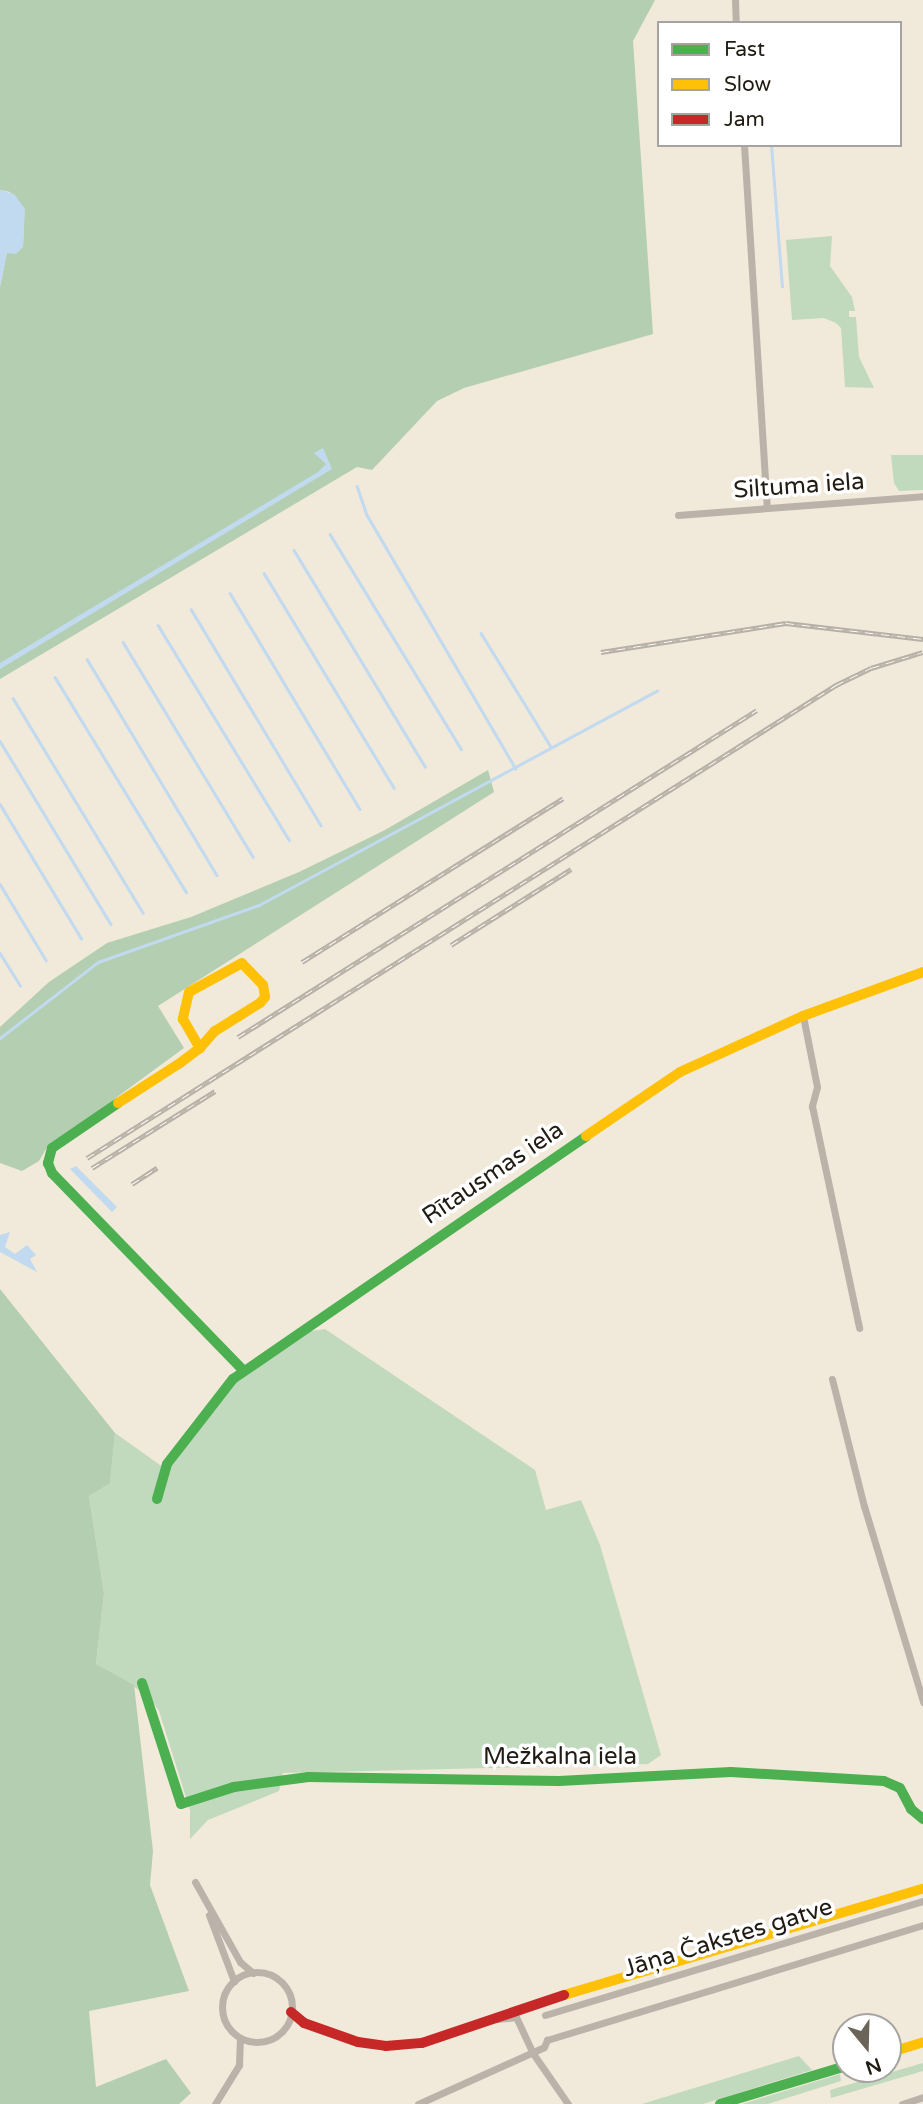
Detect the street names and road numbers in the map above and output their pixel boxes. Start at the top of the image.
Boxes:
street label: Siltuma iela [733,467,865,505]
street label: Rītausmas iela [417,1115,569,1231]
street label: Mežkalna iela [483,1743,637,1771]
street label: Jāņa Čakstes gatve [620,1892,836,1984]

